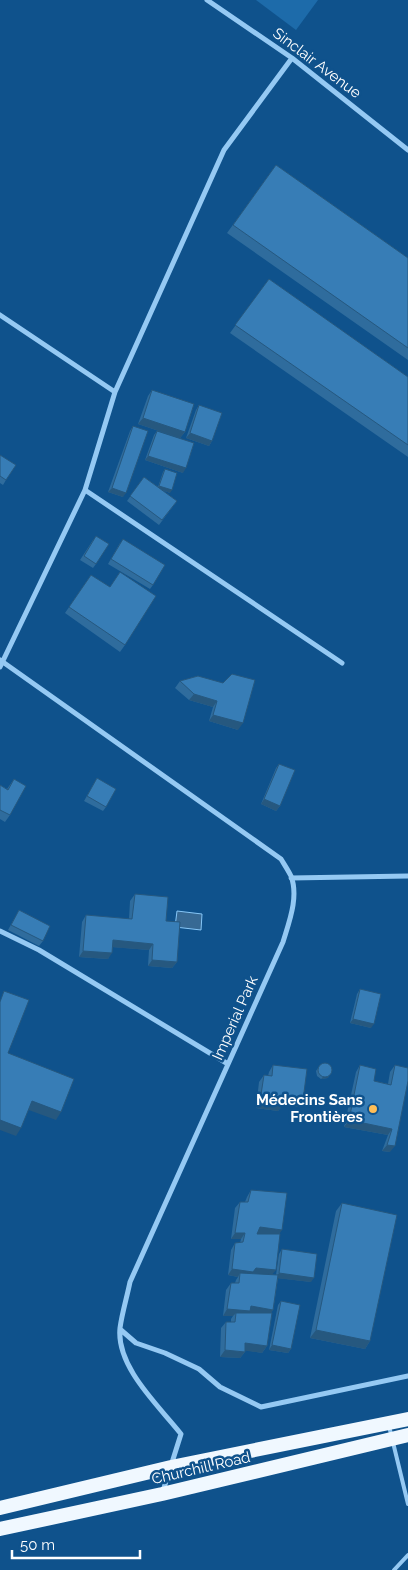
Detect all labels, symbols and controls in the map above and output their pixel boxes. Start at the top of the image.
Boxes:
street label: Sinclair Avenue [269,24,365,102]
street label: Imperial Park [208,973,262,1063]
place label: Médecins Sans Frontières [256,1091,363,1126]
marker: Médecins Sans Frontières [367,1103,379,1115]
street label: Churchill Road [150,1448,252,1488]
scale bar [12,1528,140,1560]
text: 50 m [20,1536,55,1554]

